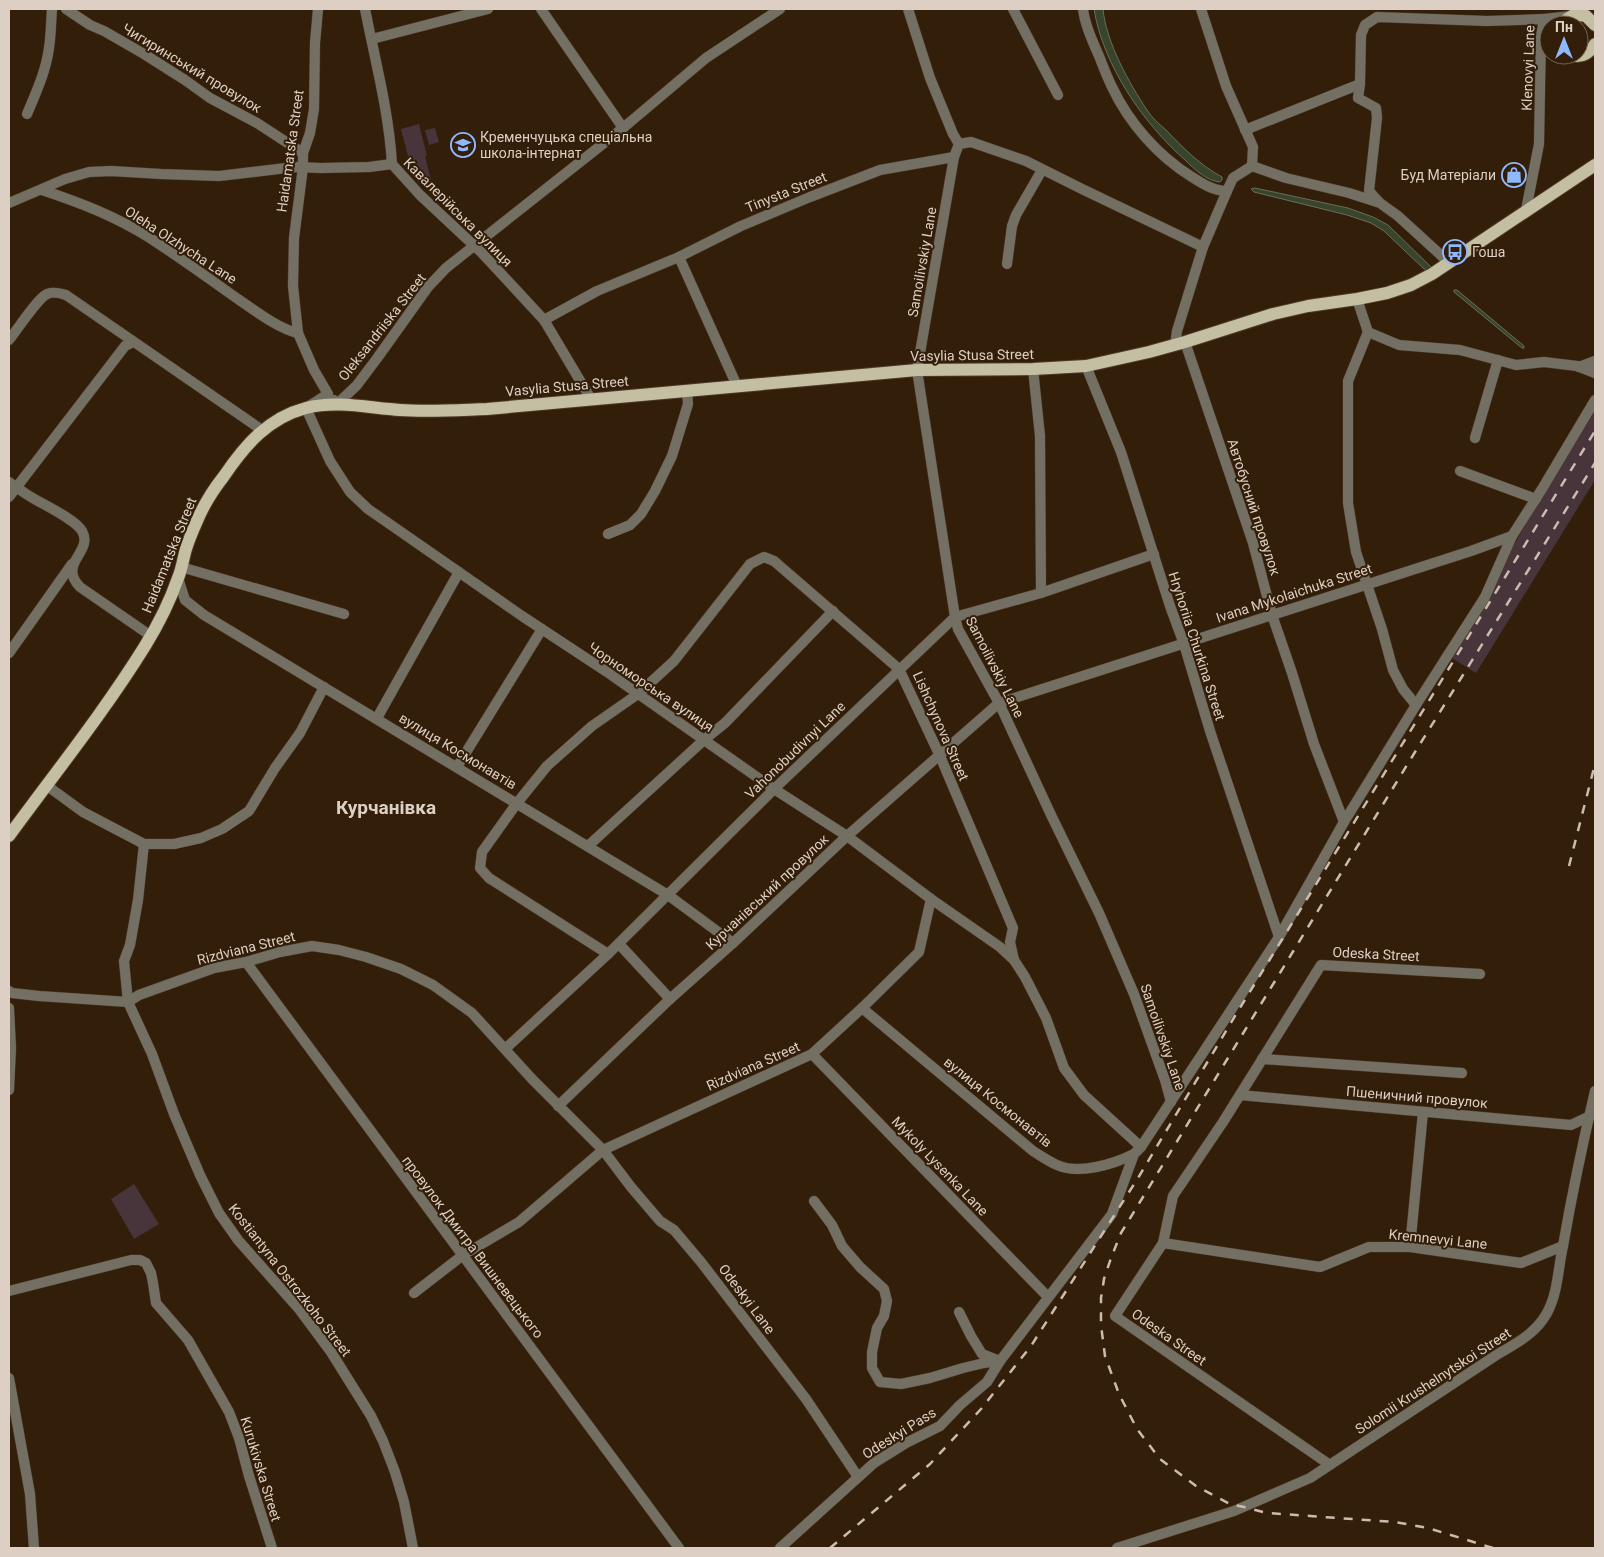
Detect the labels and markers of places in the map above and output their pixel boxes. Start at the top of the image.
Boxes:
place label: Кременчуцька спеціальна школа-інтернат [480,129,652,161]
school or university icon: Кременчуцька спеціальна школа-інтернат [450,132,476,158]
shop icon: Буд Матерiали [1501,162,1527,188]
place label: Буд Матерiали [1401,167,1496,183]
bus stop icon: Гоша [1442,239,1468,265]
place label: Гоша [1472,244,1505,260]

